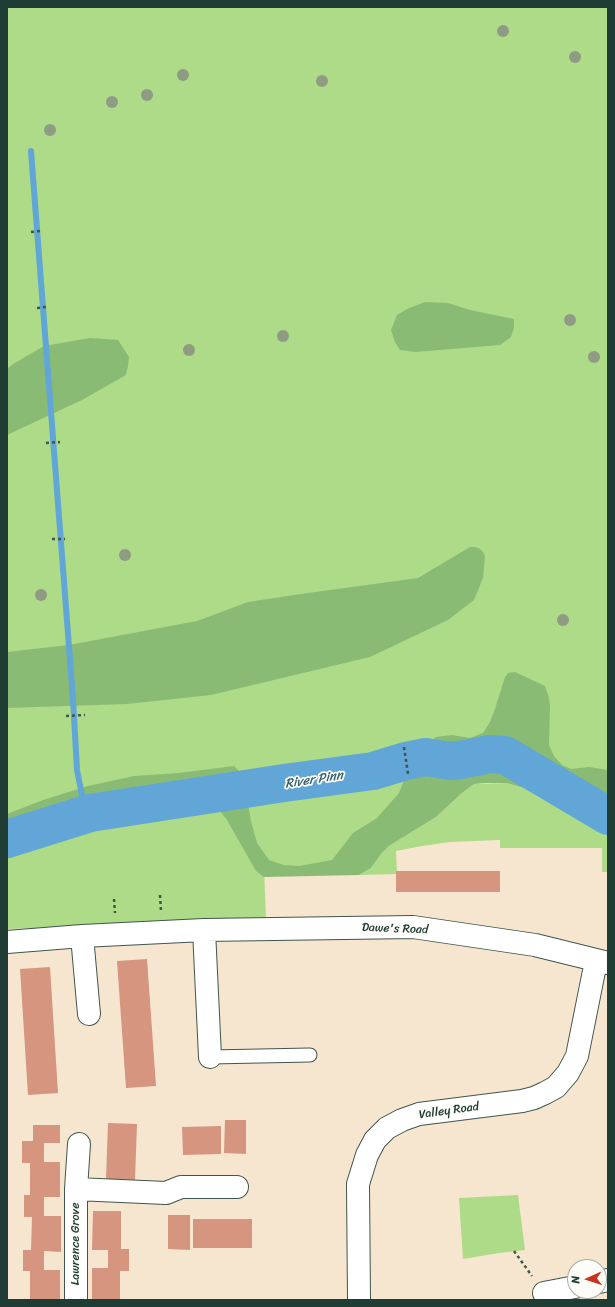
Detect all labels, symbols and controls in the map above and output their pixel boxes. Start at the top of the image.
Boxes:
water label: River Pinn [284,768,344,792]
street label: Dawe's Road [362,921,428,937]
street label: Valley Road [418,1100,480,1122]
street label: Lawrence Grove [69,1203,83,1285]
north arrow [567,1259,607,1299]
text: N [566,1275,585,1284]

